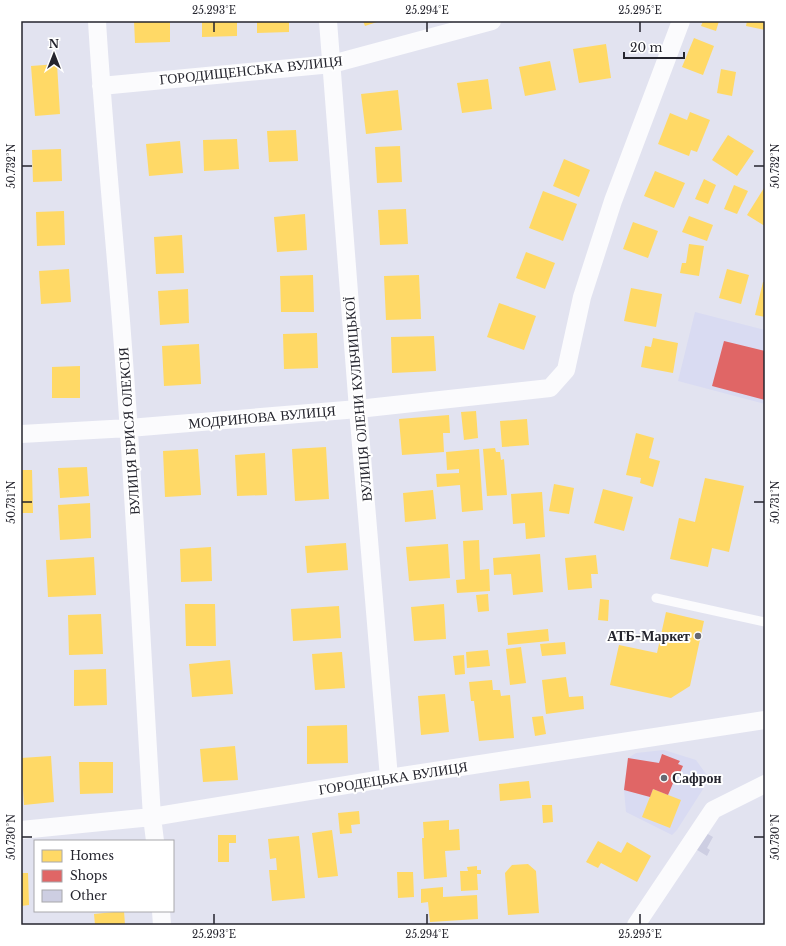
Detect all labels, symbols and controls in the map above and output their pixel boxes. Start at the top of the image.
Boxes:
text: 25.293°E [192,4,236,17]
text: 25.294°E [405,4,449,17]
text: 25.295°E [618,4,662,17]
north arrow [34,34,74,74]
scale bar [624,34,684,60]
text: N [49,37,60,51]
text: 20 m [630,40,662,55]
street label: ГОРОДИЩЕНСЬКА ВУЛИЦЯ [159,51,343,89]
text: 50.732°N [5,144,18,188]
text: 50.732°N [769,144,782,188]
street label: ВУЛИЦЯ ОЛЕНИ КУЛЬЧИЦЬКОЇ [340,295,376,502]
street label: ВУЛИЦЯ БРИСЯ ОЛЕКСІЯ [114,347,144,515]
street label: МОДРИНОВА ВУЛИЦЯ [188,402,336,432]
text: 50.731°N [5,480,18,524]
text: 50.731°N [769,480,782,524]
place label: АТБ-Маркет [607,627,690,645]
marker: АТБ-Маркет [693,631,703,641]
street label: ГОРОДЕЦЬКА ВУЛИЦЯ [317,757,469,799]
place label: Сафрон [672,769,722,787]
marker: Сафрон [659,773,669,783]
text: 50.730°N [5,814,18,860]
text: 50.730°N [769,814,782,860]
legend [34,840,174,912]
text: Homes [70,848,114,863]
text: Shops [70,868,107,883]
text: Other [70,888,107,903]
text: 25.293°E [192,928,236,941]
text: 25.294°E [405,928,449,941]
text: 25.295°E [618,928,662,941]

